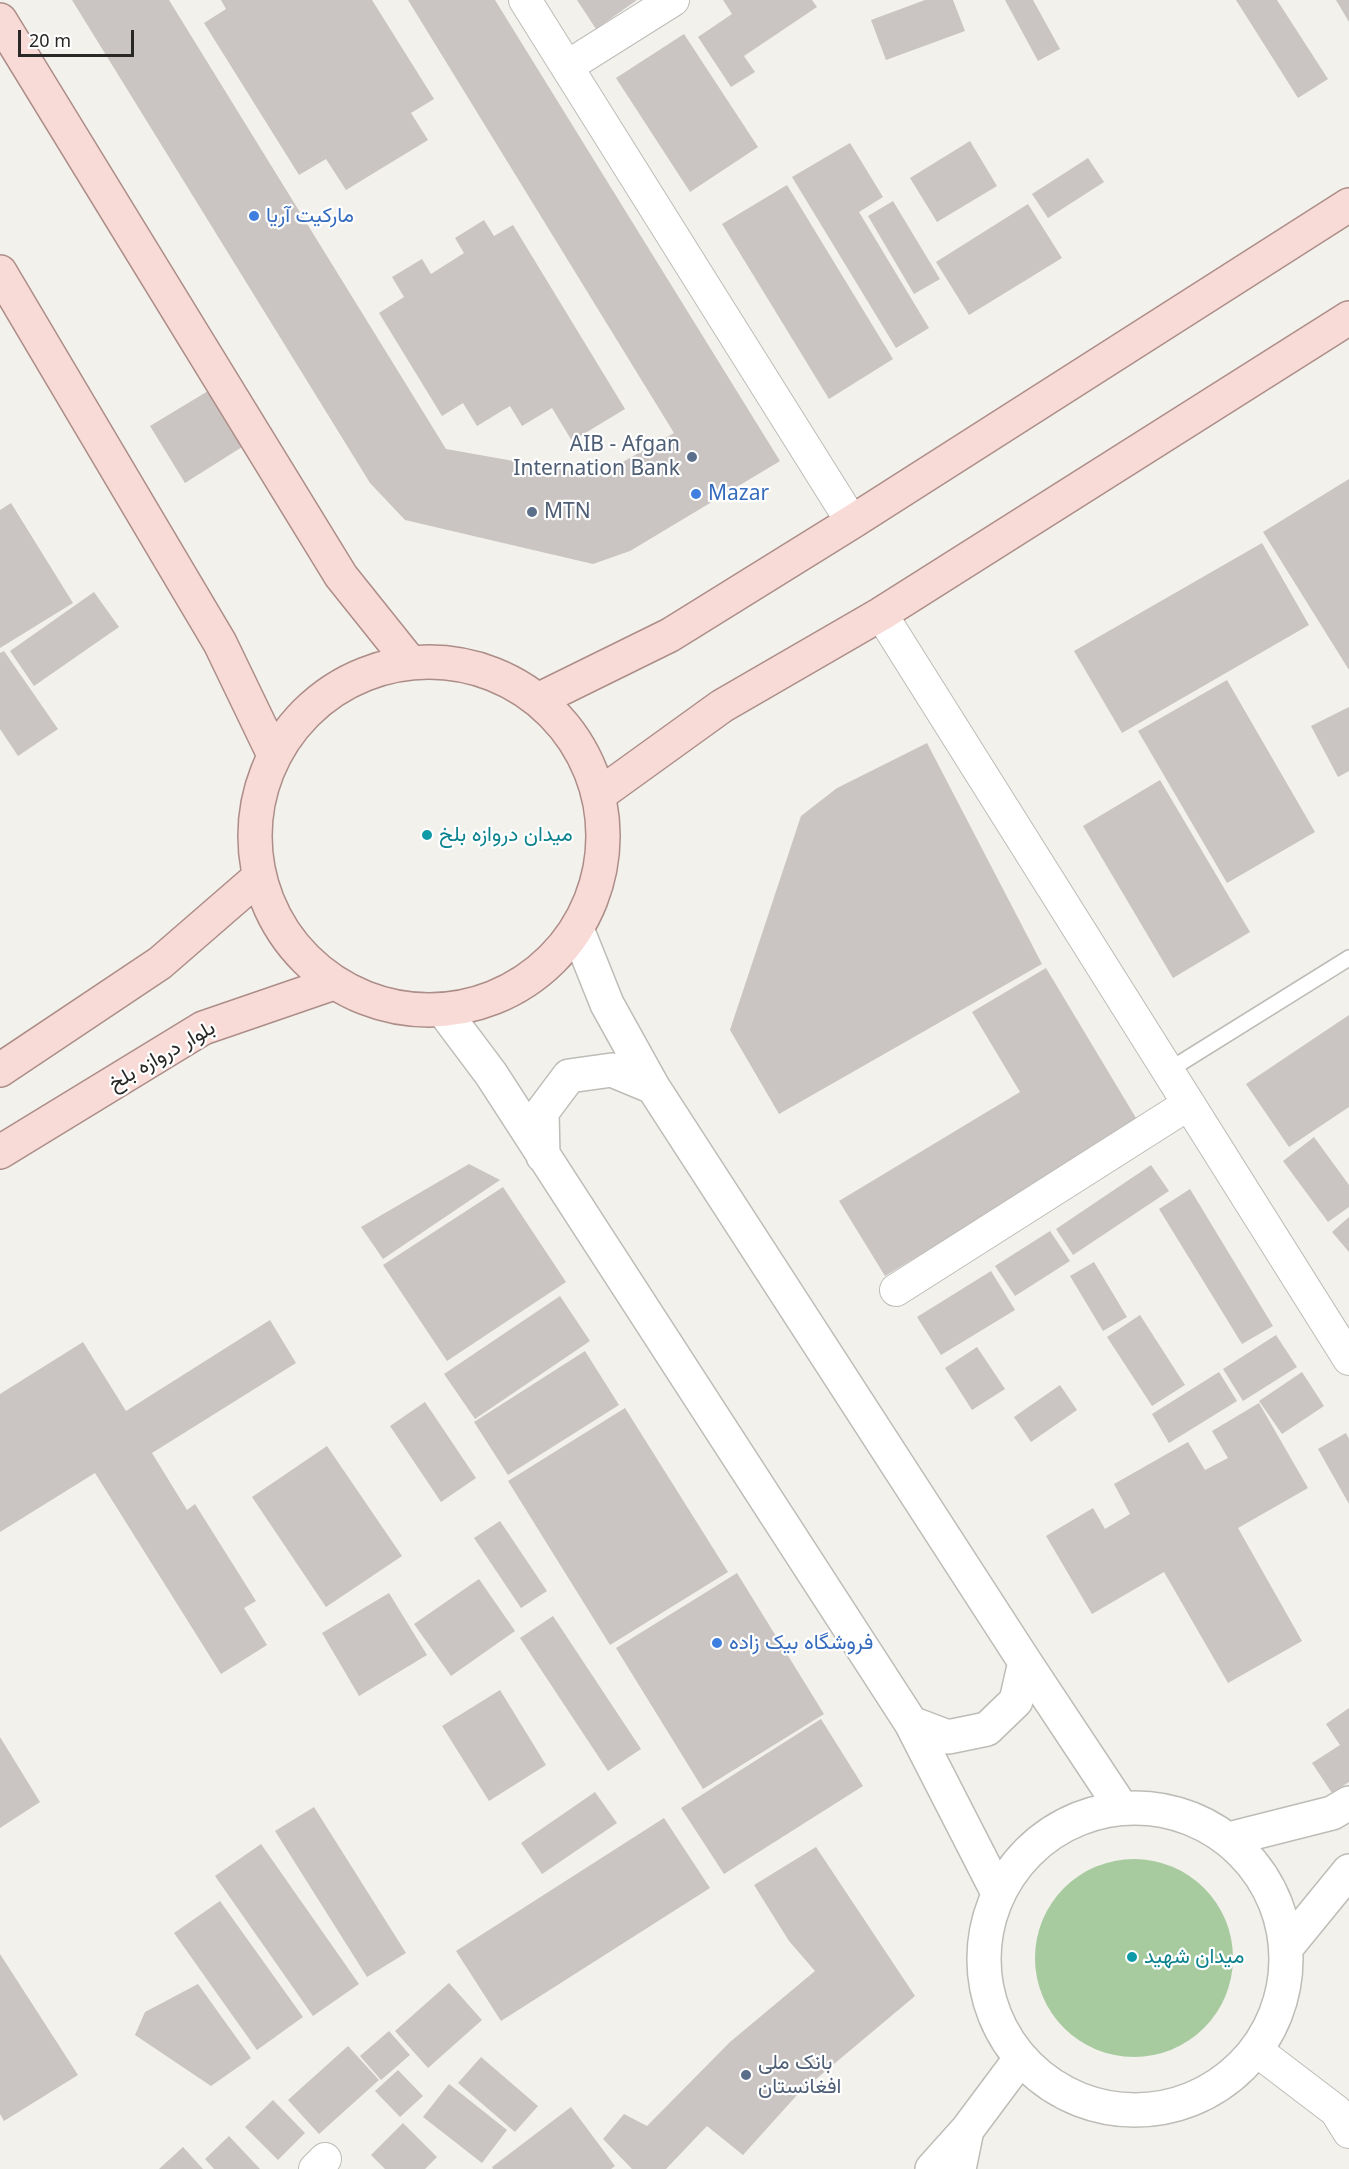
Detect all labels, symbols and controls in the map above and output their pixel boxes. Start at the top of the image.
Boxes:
scale bar [21,18,136,56]
text: 20 m [29,28,71,52]
place label: مارکیت آریا [266,203,354,229]
marker: مارکیت آریا [247,209,261,223]
place label: AIB - Afgan Internation Bank [513,432,680,482]
marker: AIB - Afgan Internation Bank [685,450,699,464]
place label: Mazar [708,481,769,507]
marker: Mazar [689,487,703,501]
place label: MTN [544,499,591,525]
marker: MTN [525,505,539,519]
place label: میدان دروازه بلخ [439,822,573,848]
marker: میدان دروازه بلخ [420,828,434,842]
street label: بلوار دروازه بلخ [104,1015,220,1097]
place label: فروشگاه بیک زاده [729,1630,873,1656]
marker: فروشگاه بیک زاده [710,1636,724,1650]
place label: میدان شهید [1144,1944,1244,1970]
marker: میدان شهید [1125,1950,1139,1964]
place label: بانک ملی افغانستان [758,2050,841,2100]
marker: بانک ملی افغانستان [739,2068,753,2082]

